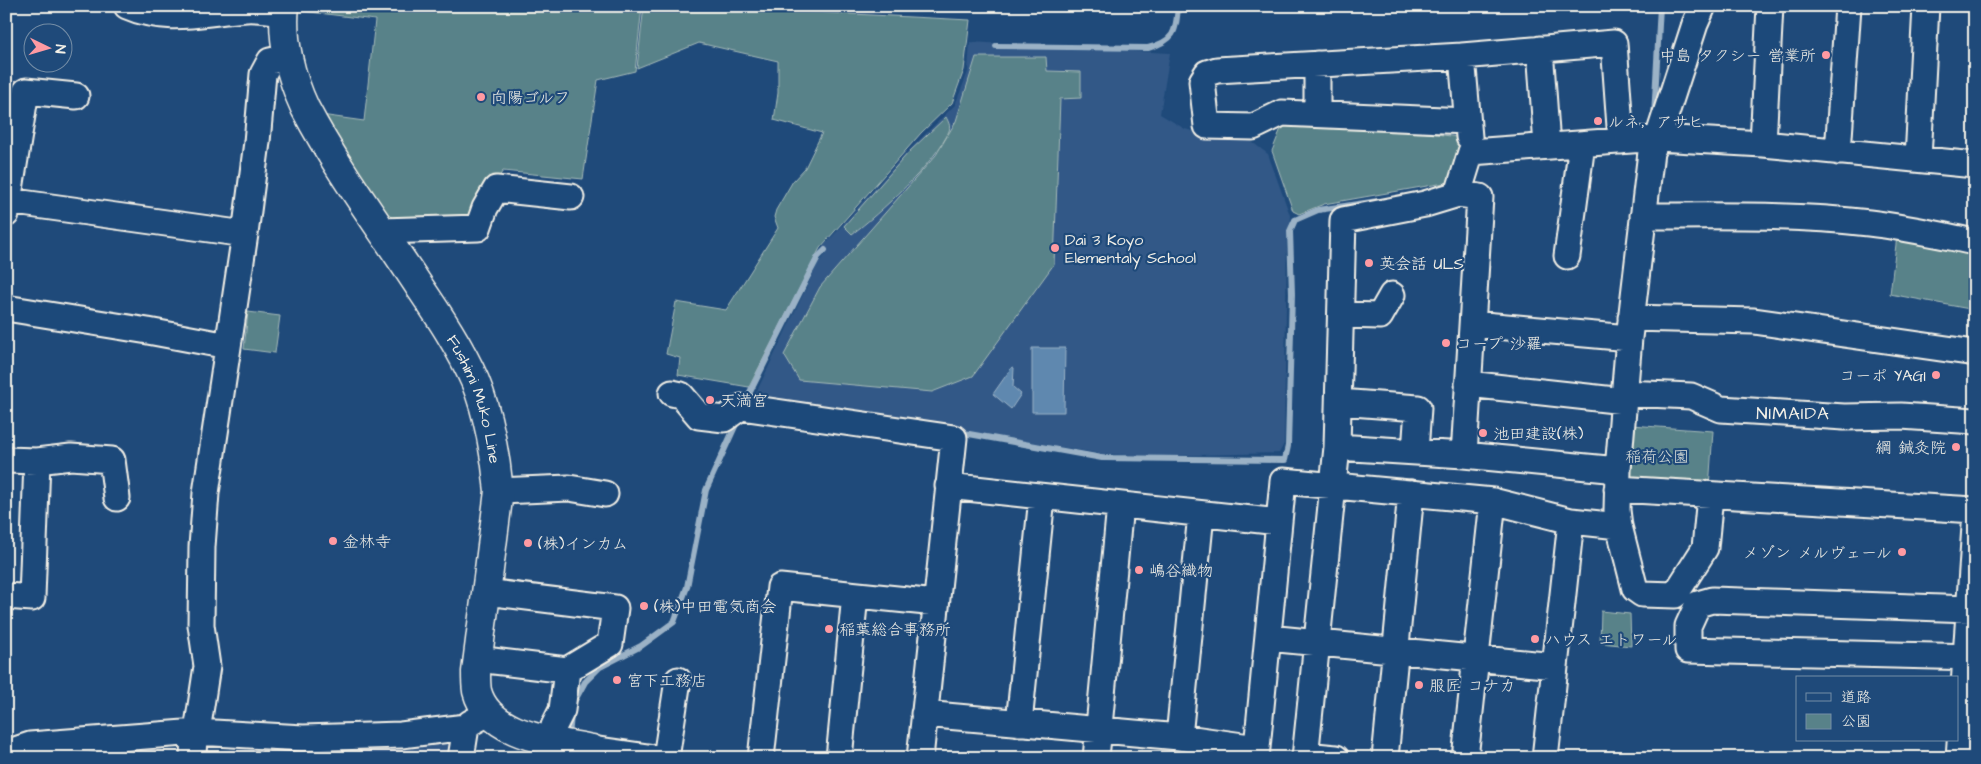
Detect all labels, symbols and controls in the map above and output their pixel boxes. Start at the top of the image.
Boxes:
north arrow [22,22,72,72]
text: N [50,44,70,55]
place label: 中島 タクシー 営業所 [1660,45,1816,67]
marker: 中島 タクシー 営業所 [1820,49,1832,61]
place label: 向陽ゴルフ [491,87,570,109]
marker: 向陽ゴルフ [475,91,487,103]
place label: ルネ，アサヒ [1608,111,1704,133]
marker: ルネ，アサヒ [1592,115,1604,127]
place label: Dai 3 Koyo Elementaly School [1065,229,1196,270]
marker: Dai 3 Koyo Elementaly School [1049,242,1061,254]
place label: 英会話 ULS [1379,253,1464,275]
marker: 英会話 ULS [1363,257,1375,269]
street label: Fushimi Muko Line [441,331,506,465]
place label: コープ 沙羅 [1456,333,1542,355]
marker: コープ 沙羅 [1440,337,1452,349]
place label: コーポ YAGI [1839,365,1926,387]
marker: コーポ YAGI [1930,369,1942,381]
place label: 天満宮 [720,390,768,412]
marker: 天満宮 [704,394,716,406]
district label: NIMAIDA [1756,401,1830,426]
place label: 池田建設(株) [1493,423,1584,445]
marker: 池田建設(株) [1477,427,1489,439]
place label: 綱 鍼灸院 [1876,437,1946,459]
marker: 綱 鍼灸院 [1950,441,1962,453]
park label: 稲荷公園 [1625,446,1689,468]
place label: 金林寺 [343,531,391,553]
place label: (株)インカム [538,533,628,555]
marker: 金林寺 [327,535,339,547]
marker: (株)インカム [522,537,534,549]
place label: メゾン メルヴェール [1743,542,1892,564]
marker: メゾン メルヴェール [1896,546,1908,558]
place label: 嶋谷織物 [1149,560,1213,582]
marker: 嶋谷織物 [1133,564,1145,576]
place label: (株)中田電気商会 [654,596,776,618]
marker: (株)中田電気商会 [638,600,650,612]
place label: 稲葉総合事務所 [839,619,951,641]
marker: 稲葉総合事務所 [823,623,835,635]
place label: ハウス エトワール [1545,629,1678,651]
marker: ハウス エトワール [1529,633,1541,645]
place label: 宮下工務店 [627,670,707,692]
marker: 宮下工務店 [611,674,623,686]
place label: 服匠 コナカ [1429,675,1515,697]
legend [1796,676,1958,742]
marker: 服匠 コナカ [1413,679,1425,691]
text: 道路 [1841,687,1871,708]
text: 公園 [1841,711,1871,732]

